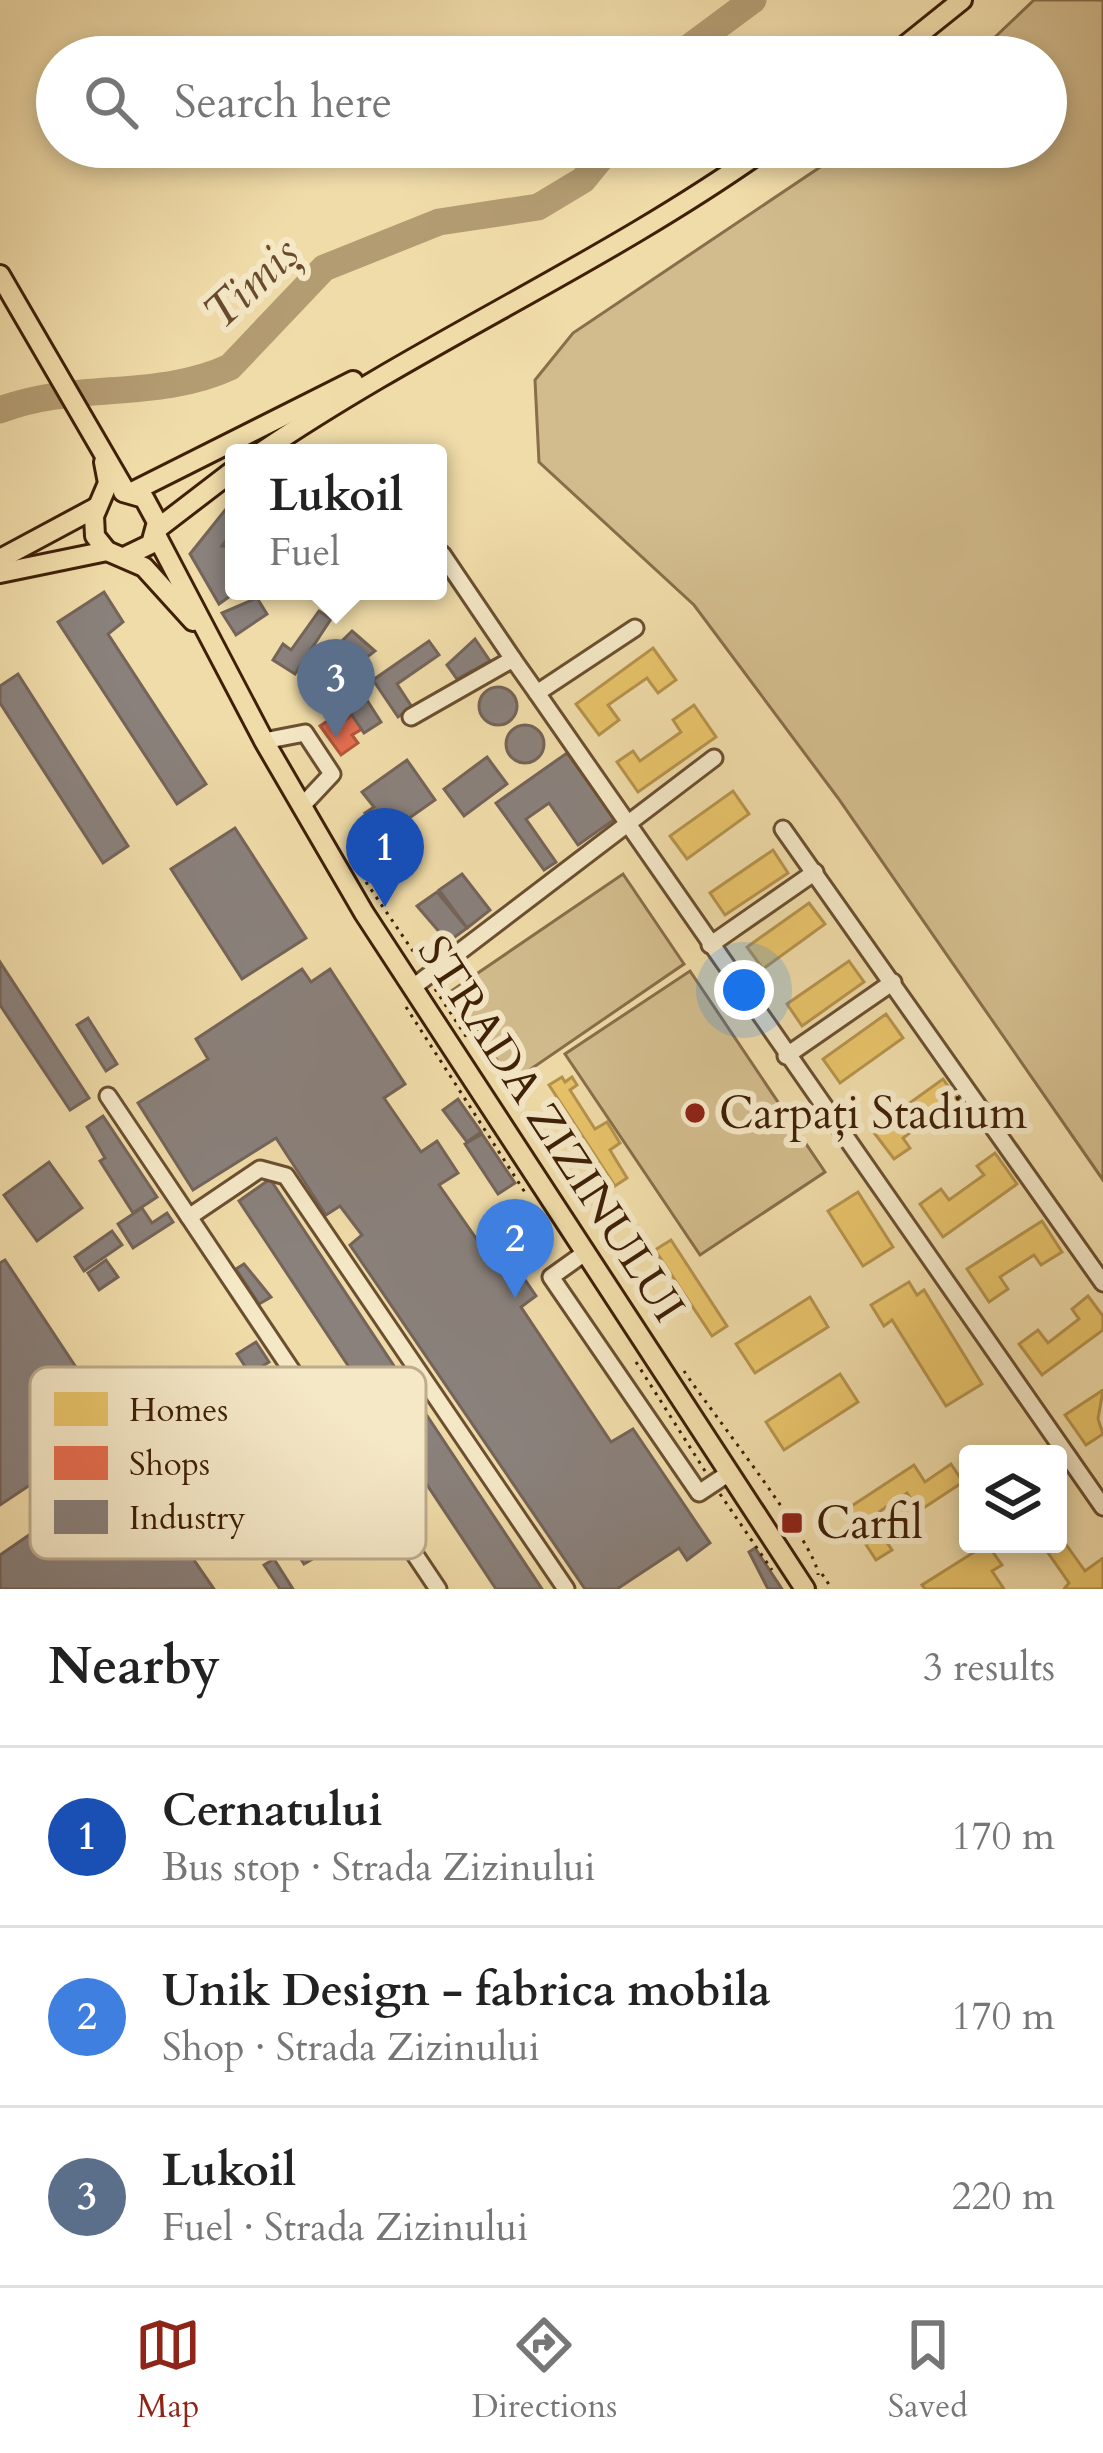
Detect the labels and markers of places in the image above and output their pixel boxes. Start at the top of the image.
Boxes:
pin: 3 [297,639,375,738]
pin: 1 [346,808,424,907]
place label: Carpați Stadium [719,1083,1027,1144]
marker: Carpați Stadium [682,1100,708,1126]
pin: 2 [476,1199,554,1298]
place label: Carfil [816,1493,923,1554]
marker: Carfil [779,1510,805,1536]

